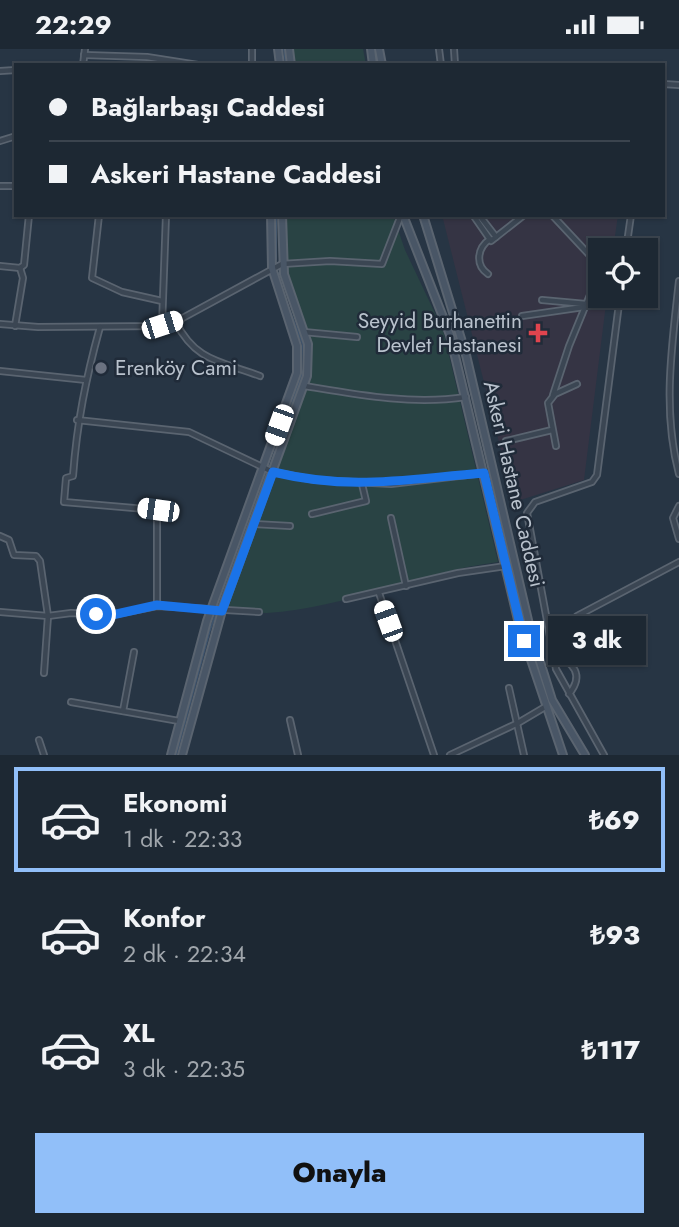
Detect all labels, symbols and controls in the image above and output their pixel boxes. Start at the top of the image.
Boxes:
text: 22:29 [35,6,112,44]
text: Bağlarbaşı Caddesi [91,88,325,126]
text: Askeri Hastane Caddesi [91,155,382,193]
map controls [588,238,658,308]
button: locate [588,238,658,308]
place label: Seyyid Burhanettin Devlet Hastanesi [358,306,522,360]
car [139,309,186,341]
marker: Seyyid Burhanettin Devlet Hastanesi [528,323,548,343]
place label: Erenköy Cami [115,353,237,383]
marker: Erenköy Cami [93,360,109,376]
street label: Askeri Hastane Caddesi [476,378,552,590]
car [262,402,297,448]
car [136,497,181,523]
route start [80,598,112,630]
car [371,598,406,644]
callout: 3 dk [548,617,646,665]
text: 3 dk [572,623,622,657]
route end [508,625,540,657]
text: Ekonomi [123,784,227,822]
icon: car [39,788,102,851]
text: ₺69 [589,801,640,839]
text: 1 dk · 22:33 [123,822,242,856]
text: Konfor [123,899,206,937]
icon: car [39,903,102,966]
text: ₺93 [590,916,640,954]
text: 2 dk · 22:34 [123,937,246,971]
text: XL [123,1014,155,1052]
icon: car [39,1018,102,1081]
text: ₺117 [581,1031,640,1069]
text: 3 dk · 22:35 [123,1052,245,1086]
button: Onayla [35,1133,644,1213]

